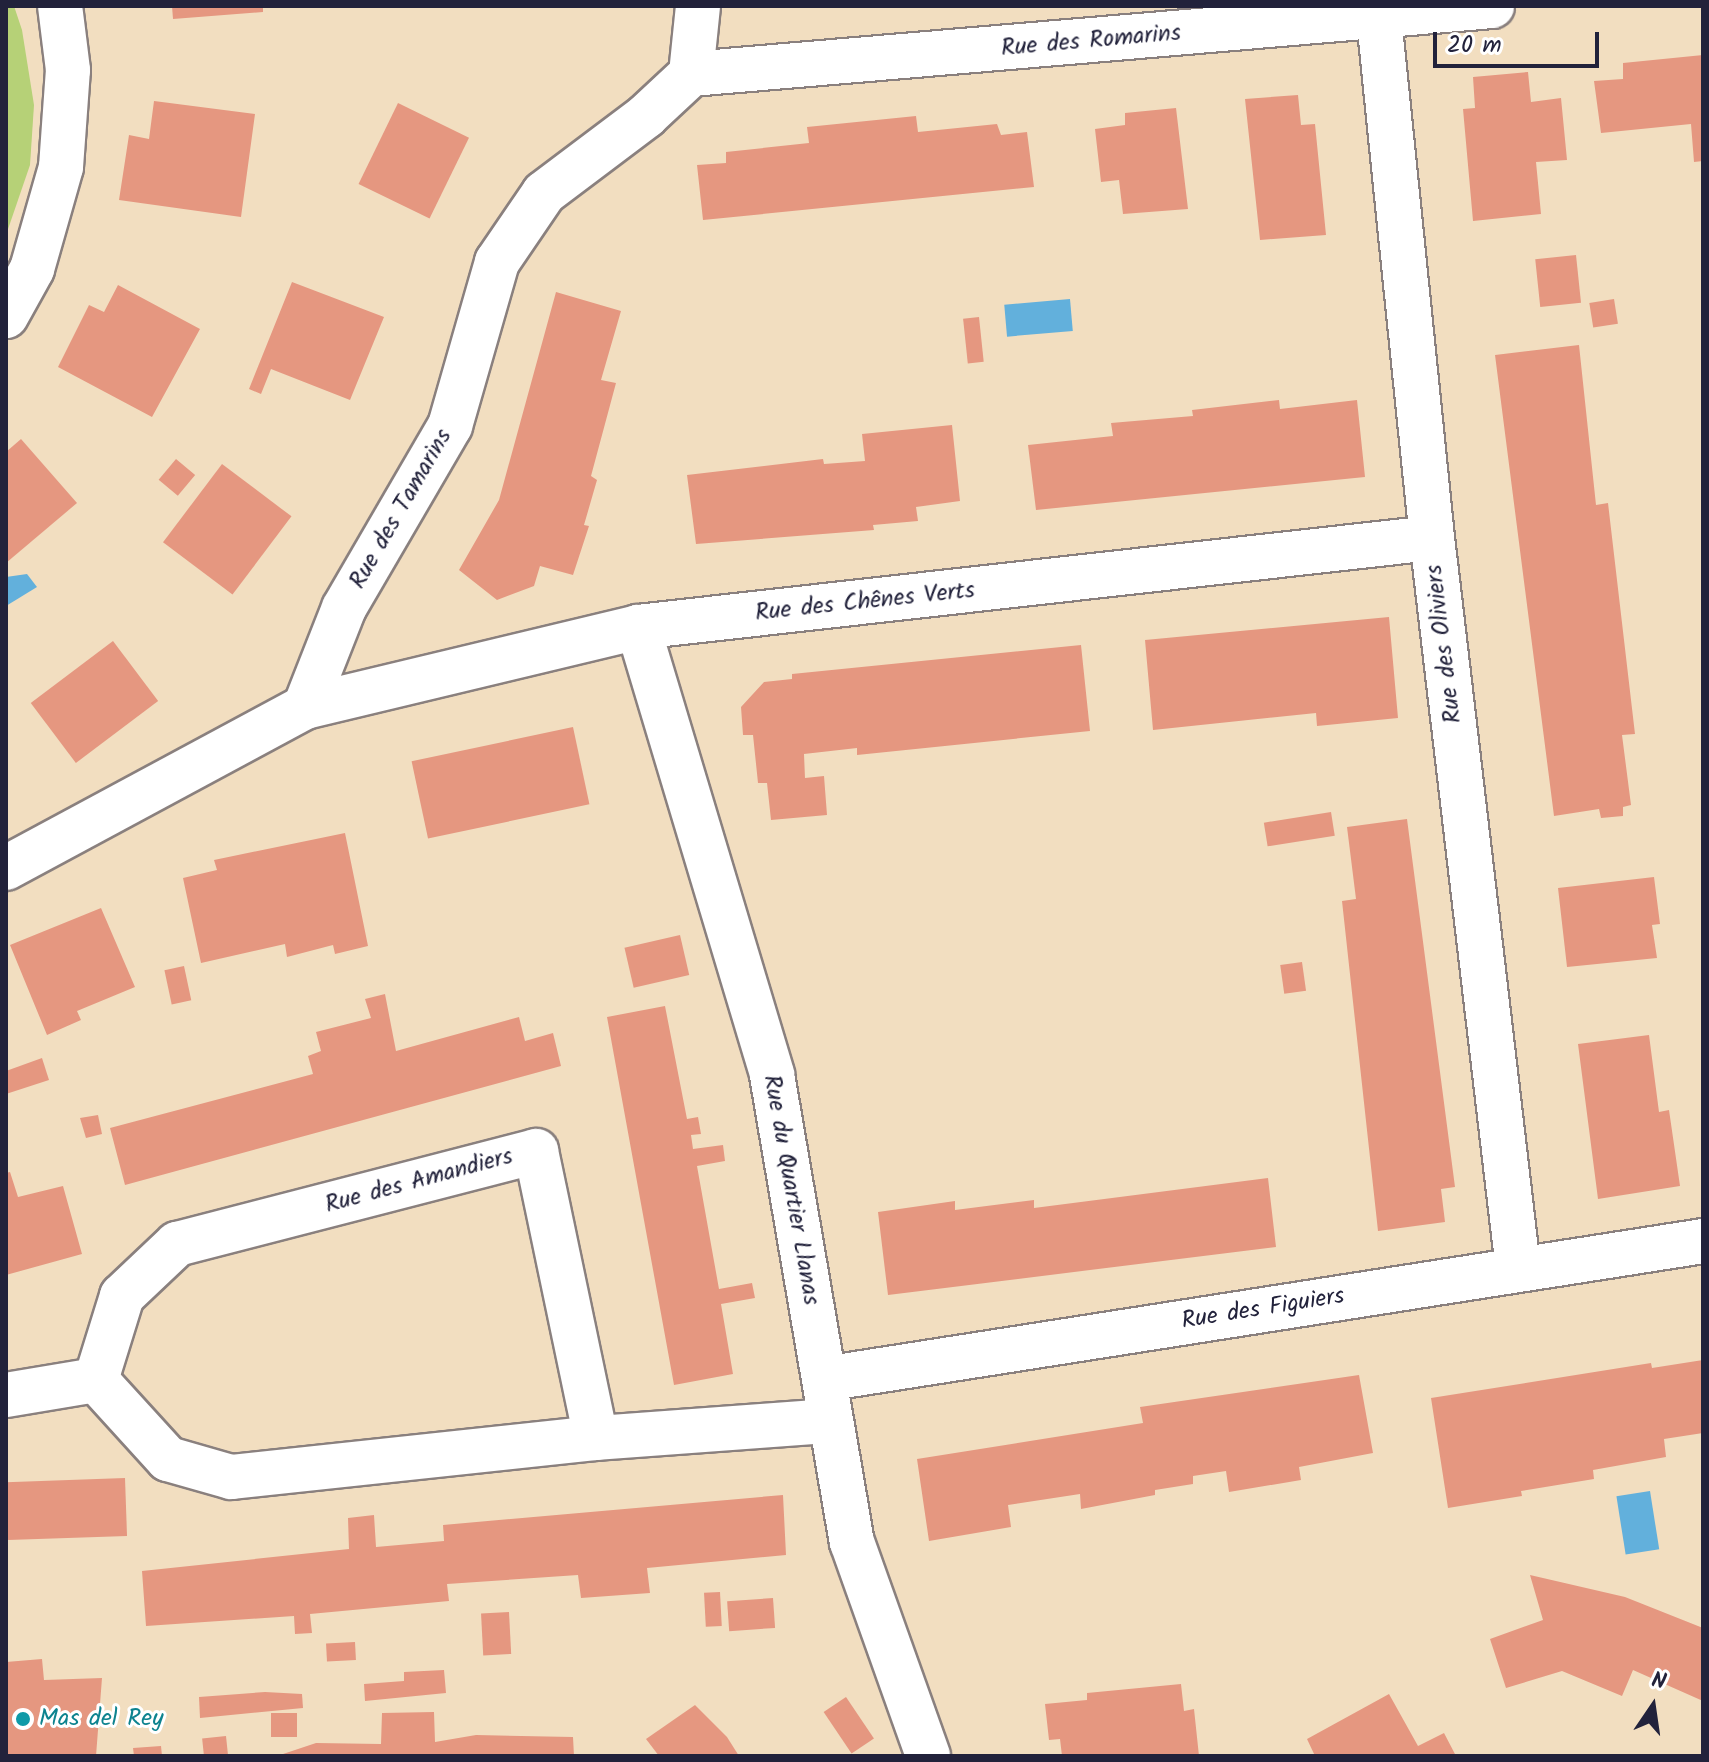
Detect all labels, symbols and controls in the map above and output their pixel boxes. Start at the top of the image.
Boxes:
scale bar [1437,16,1603,66]
street label: Rue des Romarins [1000,19,1182,63]
text: 20 m [1447,26,1502,65]
street label: Rue des Tamarins [344,424,458,594]
street label: Rue des Oliviers [1420,563,1468,725]
street label: Rue des Chênes Verts [754,576,976,628]
street label: Rue du Quartier Llanas [757,1073,825,1307]
street label: Rue des Amandiers [322,1142,516,1220]
street label: Rue des Figuiers [1180,1282,1346,1336]
text: N [1648,1664,1669,1701]
north arrow [1613,1666,1693,1746]
place label: Mas del Rey [39,1705,163,1733]
marker: Mas del Rey [14,1710,32,1728]

